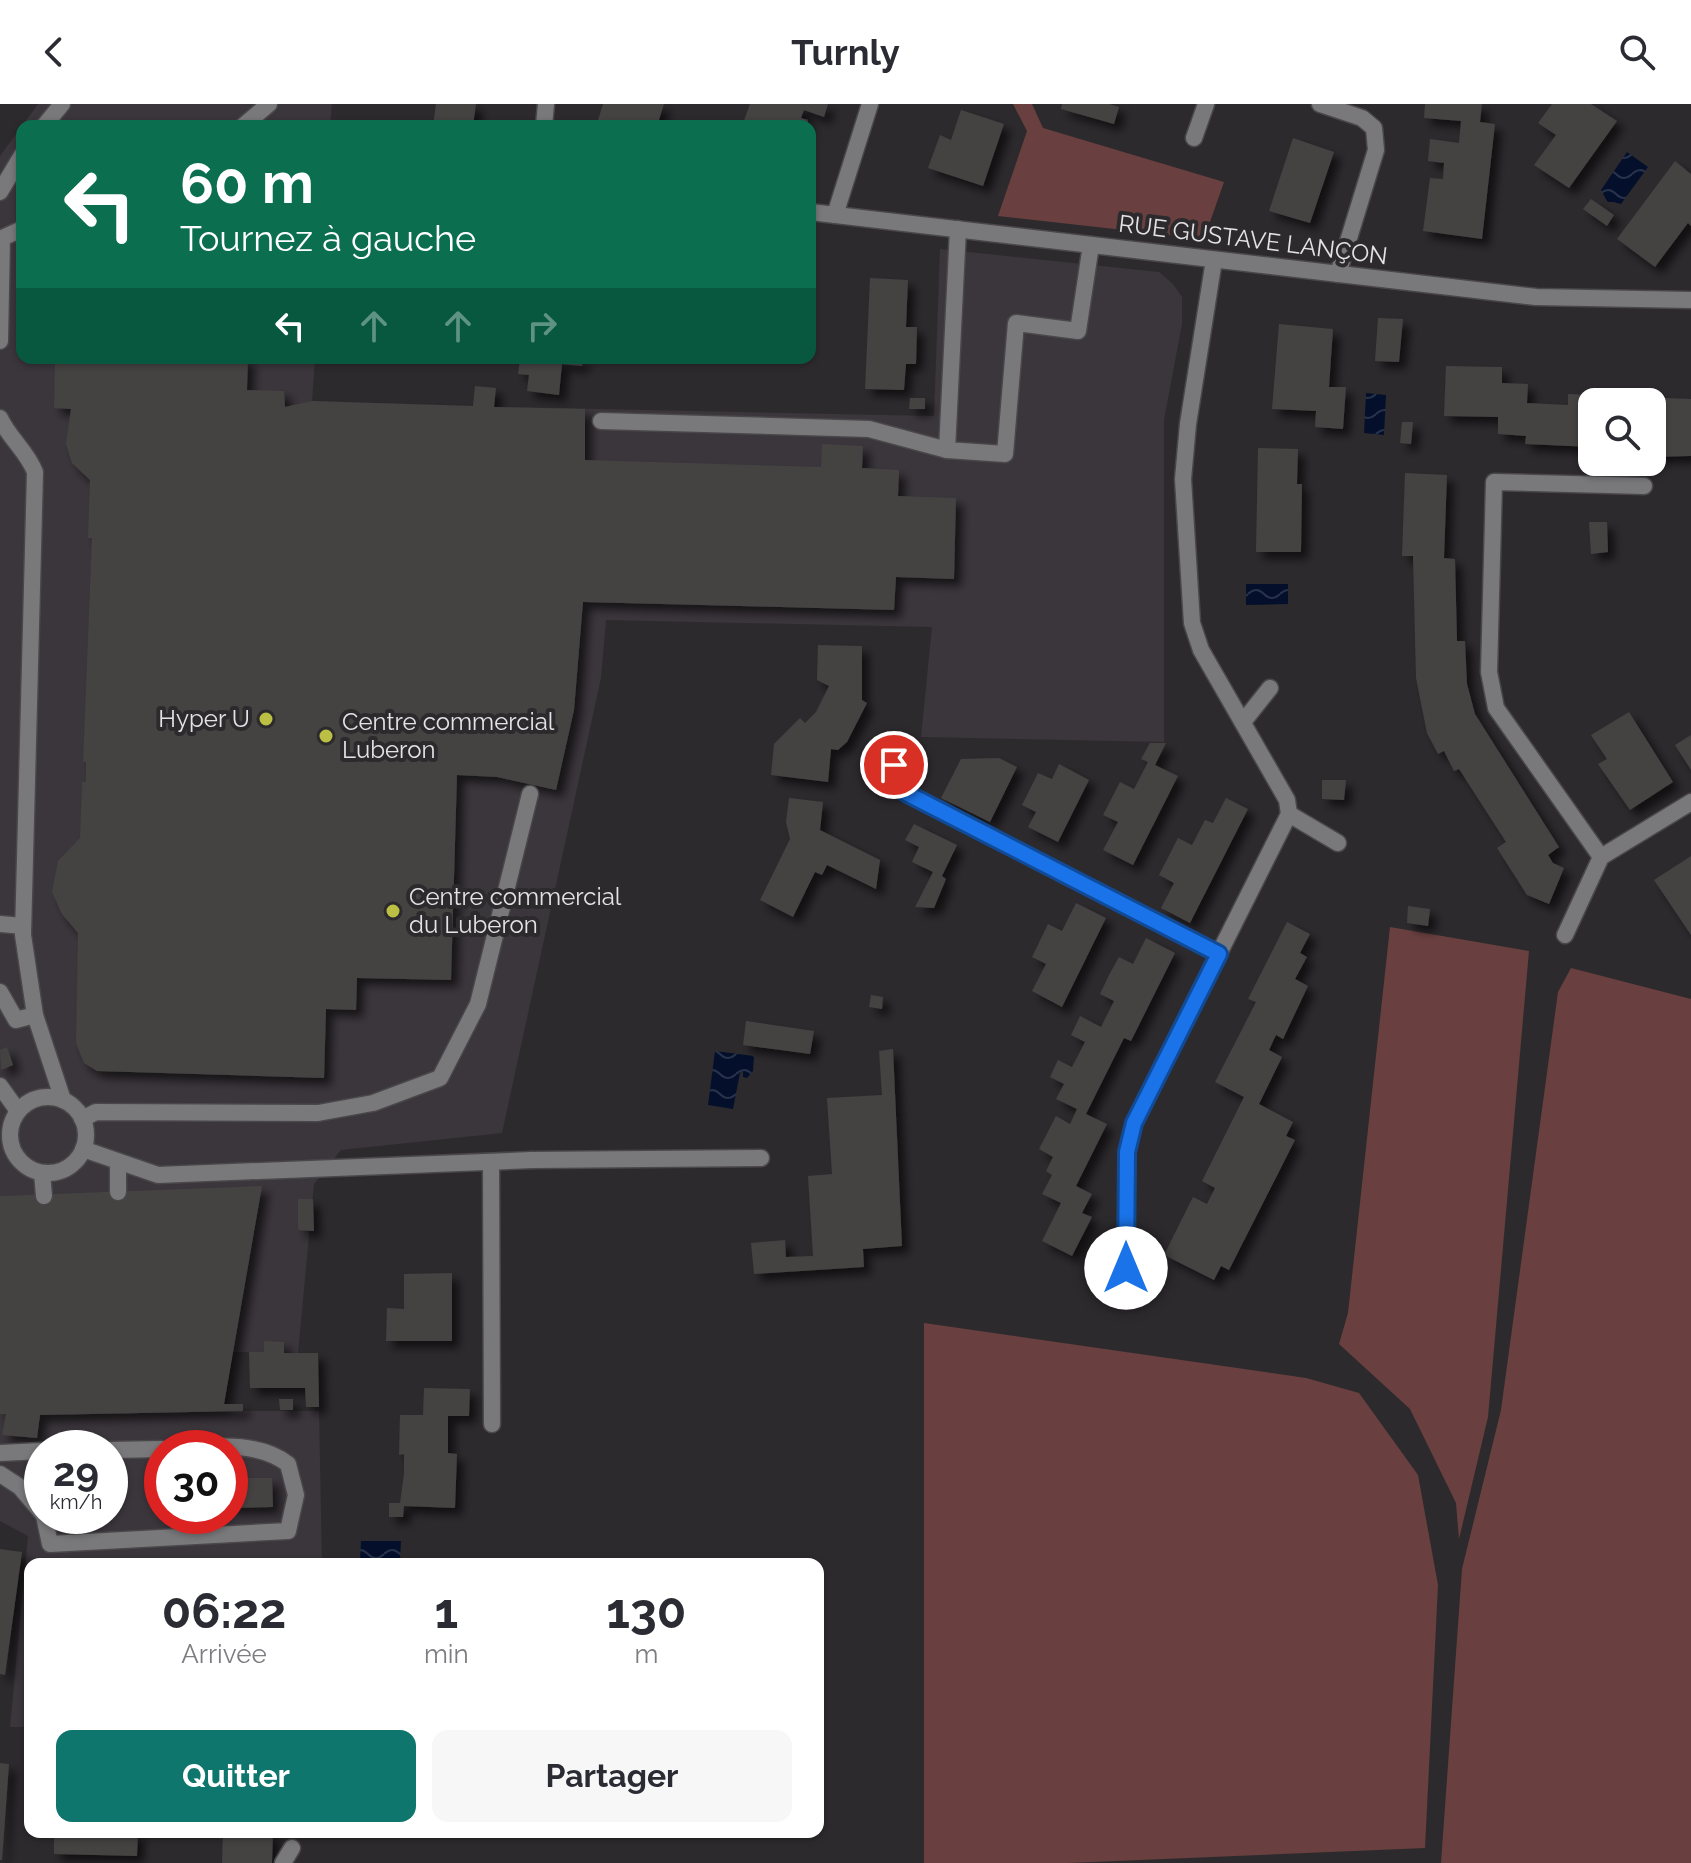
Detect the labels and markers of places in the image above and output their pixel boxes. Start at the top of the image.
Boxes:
place label: Hyper U [158,704,250,733]
place label: Centre commercial Luberon [342,707,555,764]
marker: Hyper U [257,710,275,728]
marker: Centre commercial Luberon [317,727,335,745]
pin [860,731,928,799]
place label: Centre commercial du Luberon [409,882,622,939]
marker: Centre commercial du Luberon [384,902,402,920]

